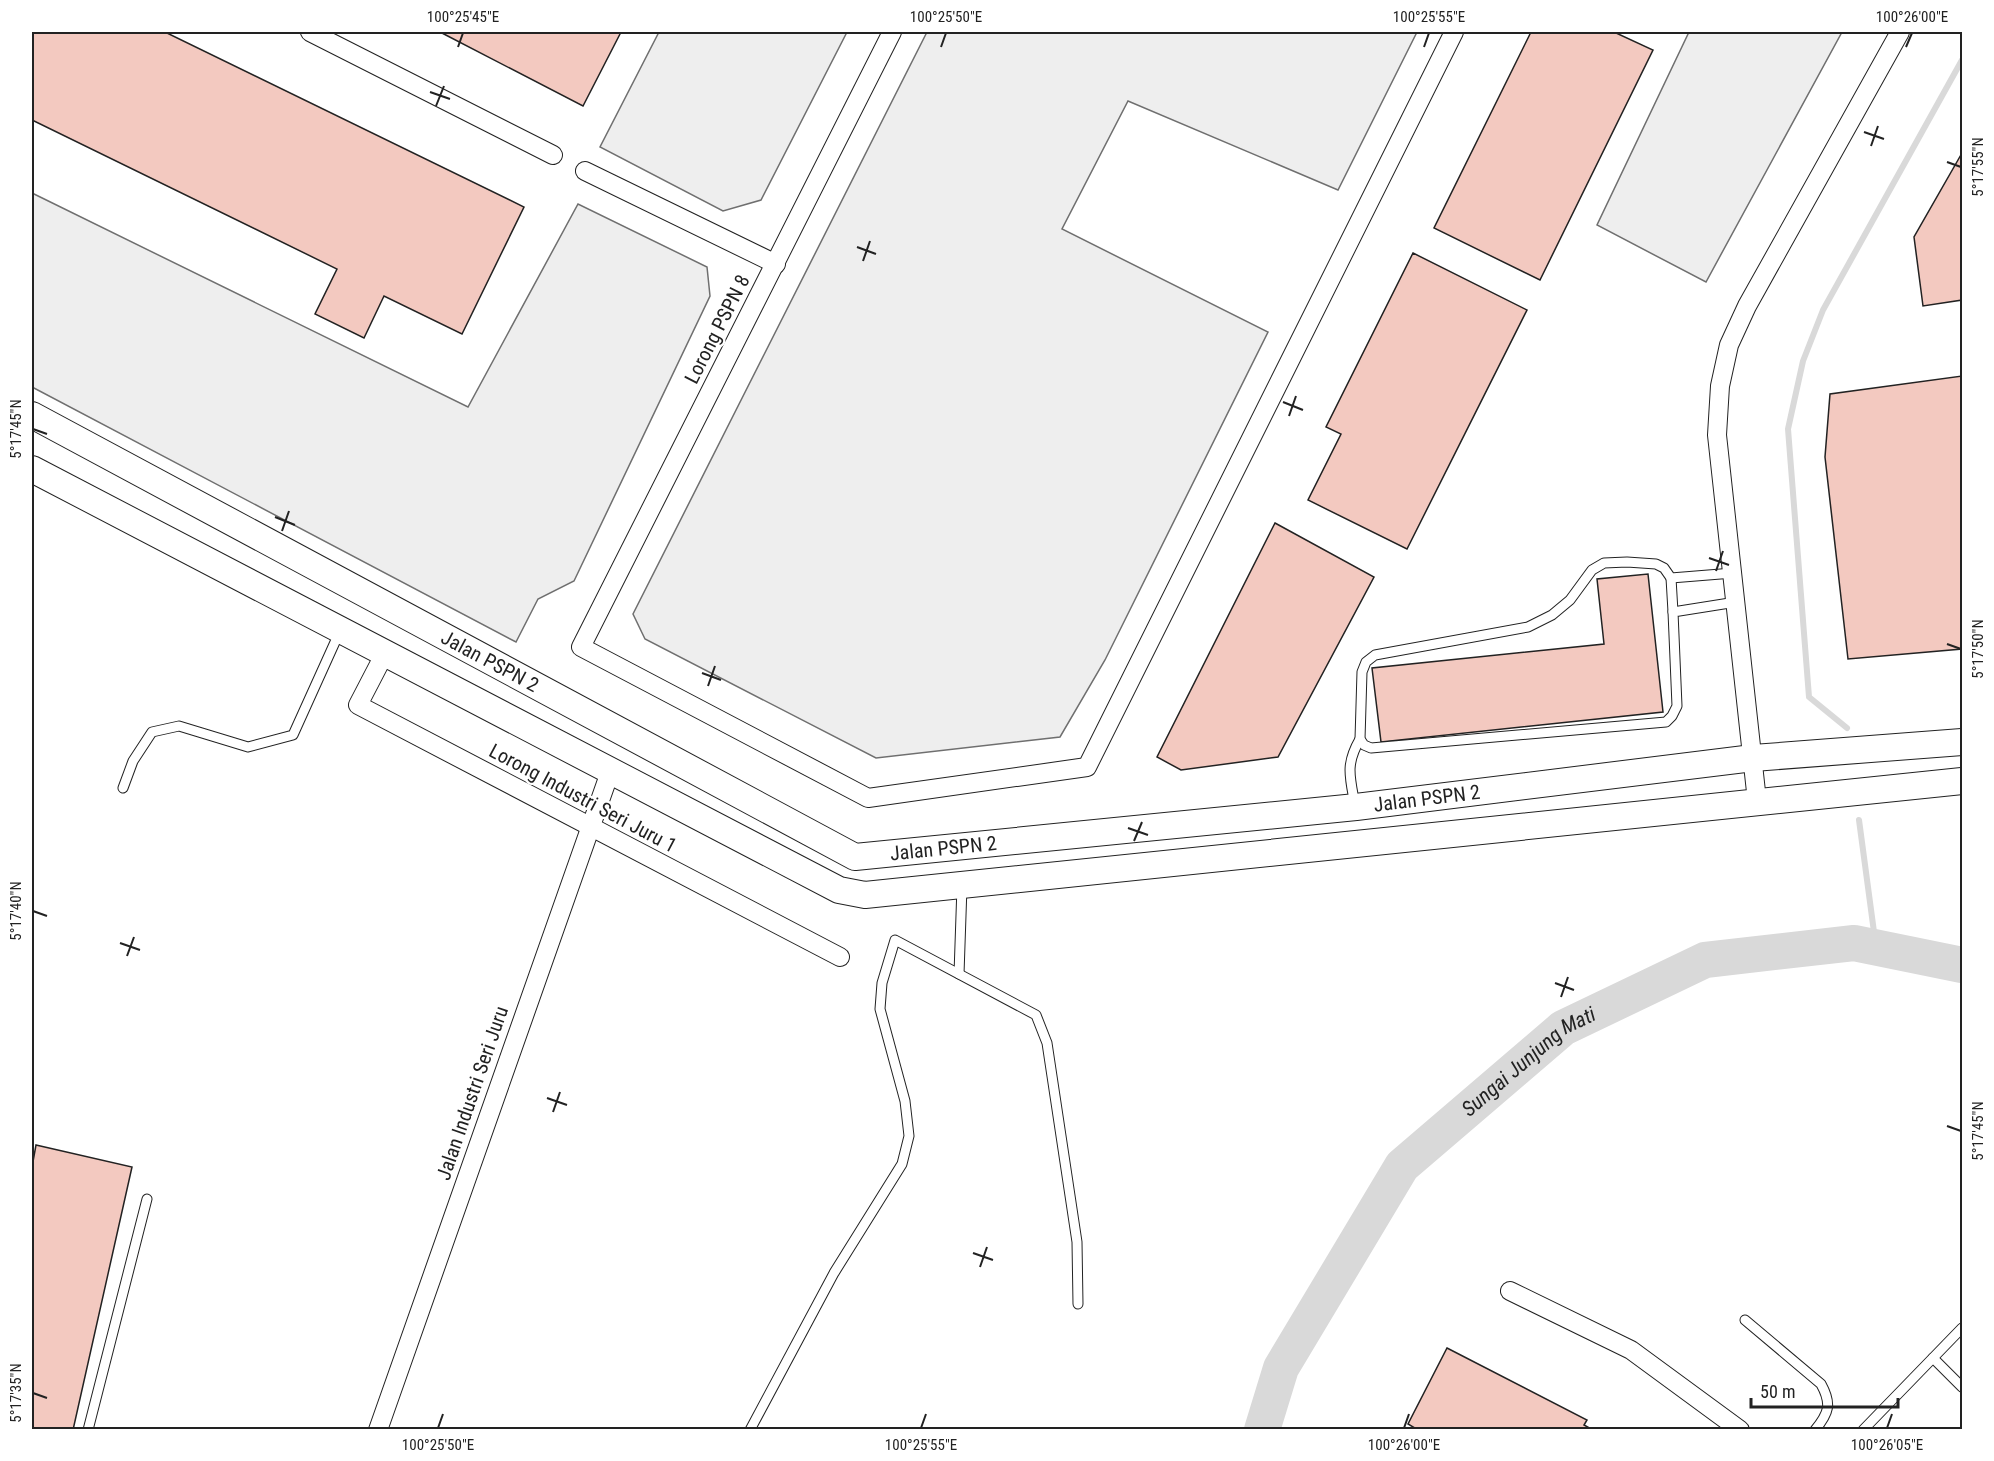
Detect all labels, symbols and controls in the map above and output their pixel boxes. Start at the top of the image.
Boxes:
text: 100°25'45"E [427,8,499,26]
text: 100°25'50"E [910,8,982,26]
text: 100°25'55"E [1393,8,1465,26]
text: 100°26'00"E [1876,8,1948,26]
text: 5°17'55"N [1969,137,1987,197]
street label: Lorong PSPN 8 [679,271,755,387]
text: 5°17'45"N [7,399,25,459]
text: 5°17'50"N [1969,619,1987,679]
street label: Jalan PSPN 2 [437,625,543,697]
street label: Lorong Industri Seri Juru 1 [485,738,681,858]
street label: Jalan PSPN 2 [1372,780,1482,817]
street label: Jalan PSPN 2 [889,831,998,865]
text: 5°17'40"N [7,881,25,941]
water label: Sungai Junjung Mati [1457,1002,1600,1121]
street label: Jalan Industri Seri Juru [431,1003,513,1183]
text: 5°17'45"N [1969,1101,1987,1161]
text: 5°17'35"N [7,1363,25,1423]
scale bar [1751,1371,1898,1409]
text: 50 m [1760,1381,1795,1402]
text: 100°25'50"E [402,1436,474,1454]
text: 100°25'55"E [885,1436,957,1454]
text: 100°26'00"E [1368,1436,1440,1454]
text: 100°26'05"E [1851,1436,1923,1454]

